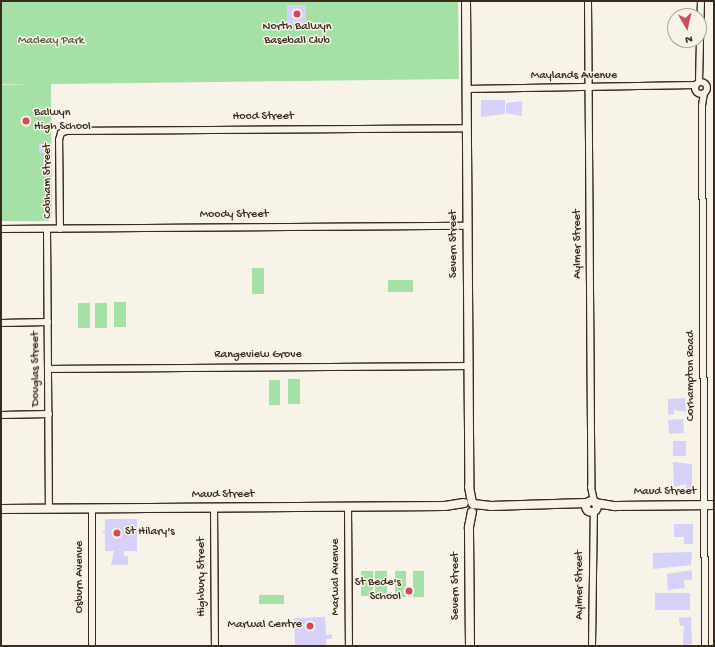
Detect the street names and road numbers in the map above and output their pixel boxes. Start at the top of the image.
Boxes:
street label: Maylands Avenue [531,70,617,84]
street label: Hood Street [232,111,294,125]
street label: Cobham Street [42,143,56,219]
street label: Moody Street [200,209,268,223]
street label: Aylmer Street [572,209,586,279]
street label: Severn Street [448,210,462,278]
street label: Douglas Street [30,331,44,407]
street label: Corhampton Road [685,331,699,421]
street label: Rangeview Grove [214,349,302,363]
street label: Maud Street [634,486,696,500]
street label: Maud Street [192,489,254,503]
street label: Highbury Street [196,537,210,617]
street label: Marwal Avenue [330,539,344,615]
street label: Osburn Avenue [74,541,88,613]
street label: Aylmer Street [574,550,588,620]
street label: Severn Street [450,552,464,620]

